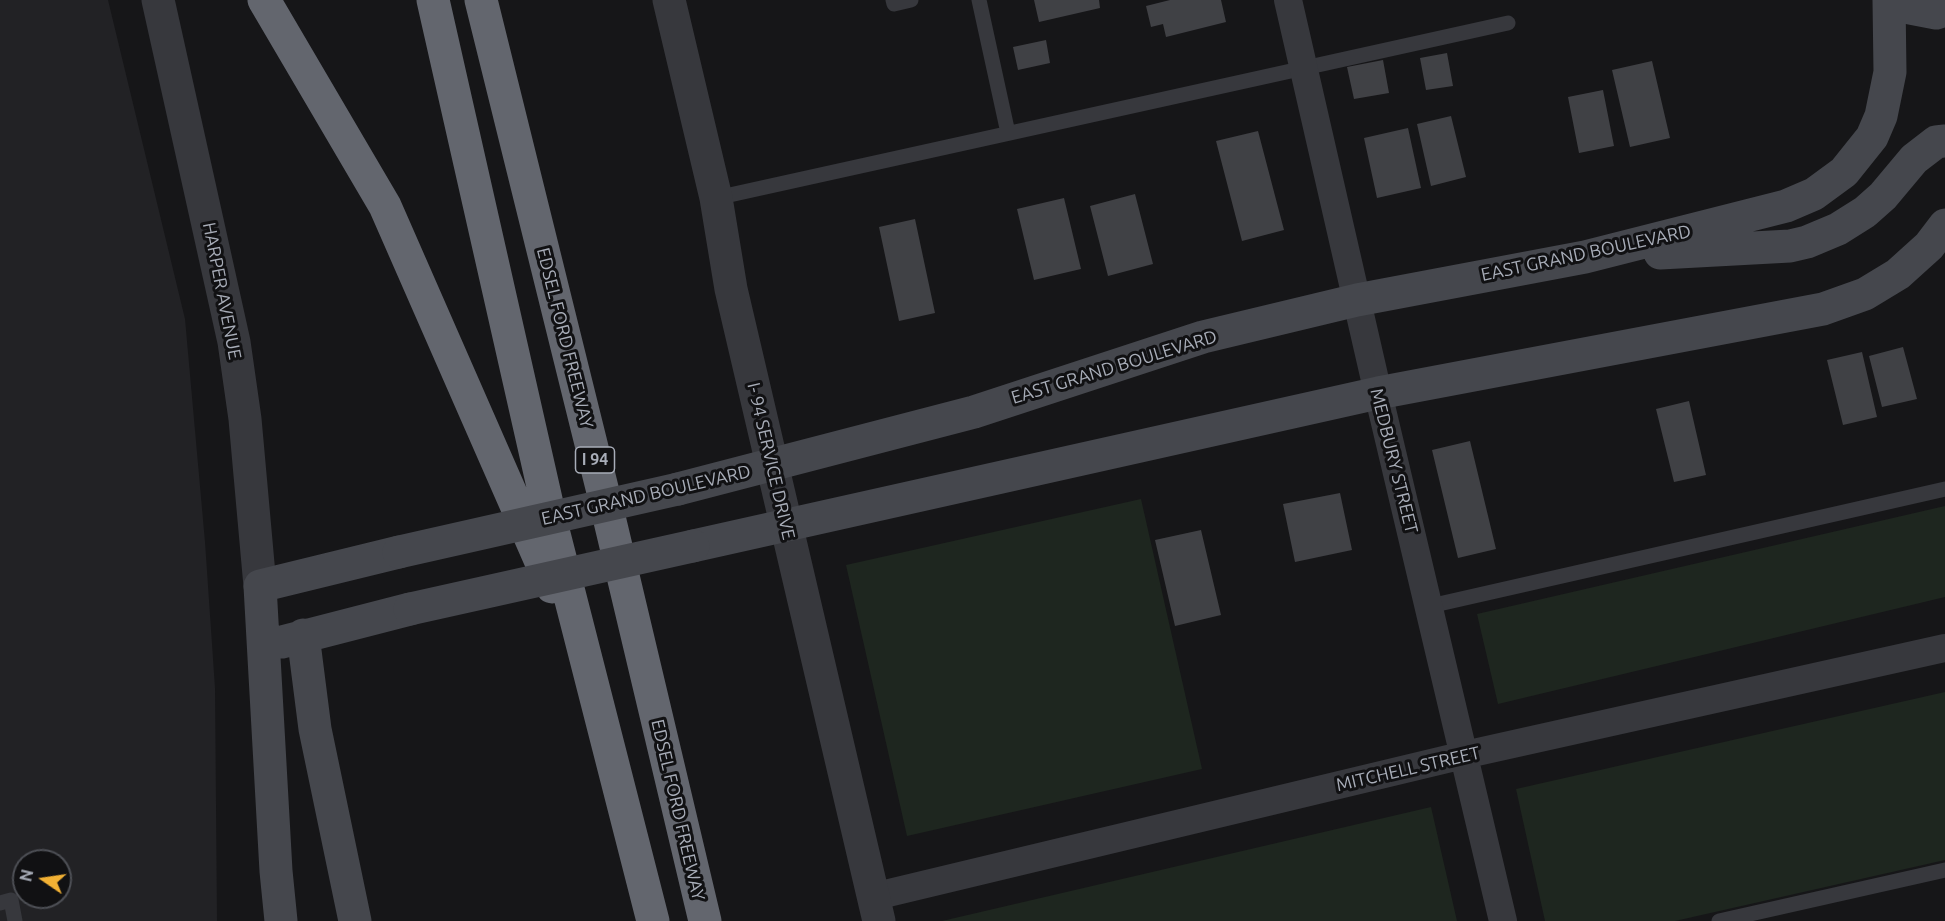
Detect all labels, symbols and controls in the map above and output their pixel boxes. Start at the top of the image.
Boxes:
street label: EAST GRAND BOULEVARD [1479,220,1693,286]
street label: HARPER AVENUE [198,221,246,361]
street label: EDSEL FORD FREEWAY [532,246,598,430]
street label: EAST GRAND BOULEVARD [1008,325,1220,409]
street label: I- 94 SERVICE DRIVE [742,380,800,542]
street label: MEDBURY STREET [1366,386,1422,536]
road number: I 94 [576,447,614,473]
street label: EAST GRAND BOULEVARD [539,460,753,530]
street label: EDSEL FORD FREEWAY [647,717,709,903]
street label: MITCHELL STREET [1334,742,1482,796]
north arrow [12,849,72,909]
text: N [16,868,37,883]

